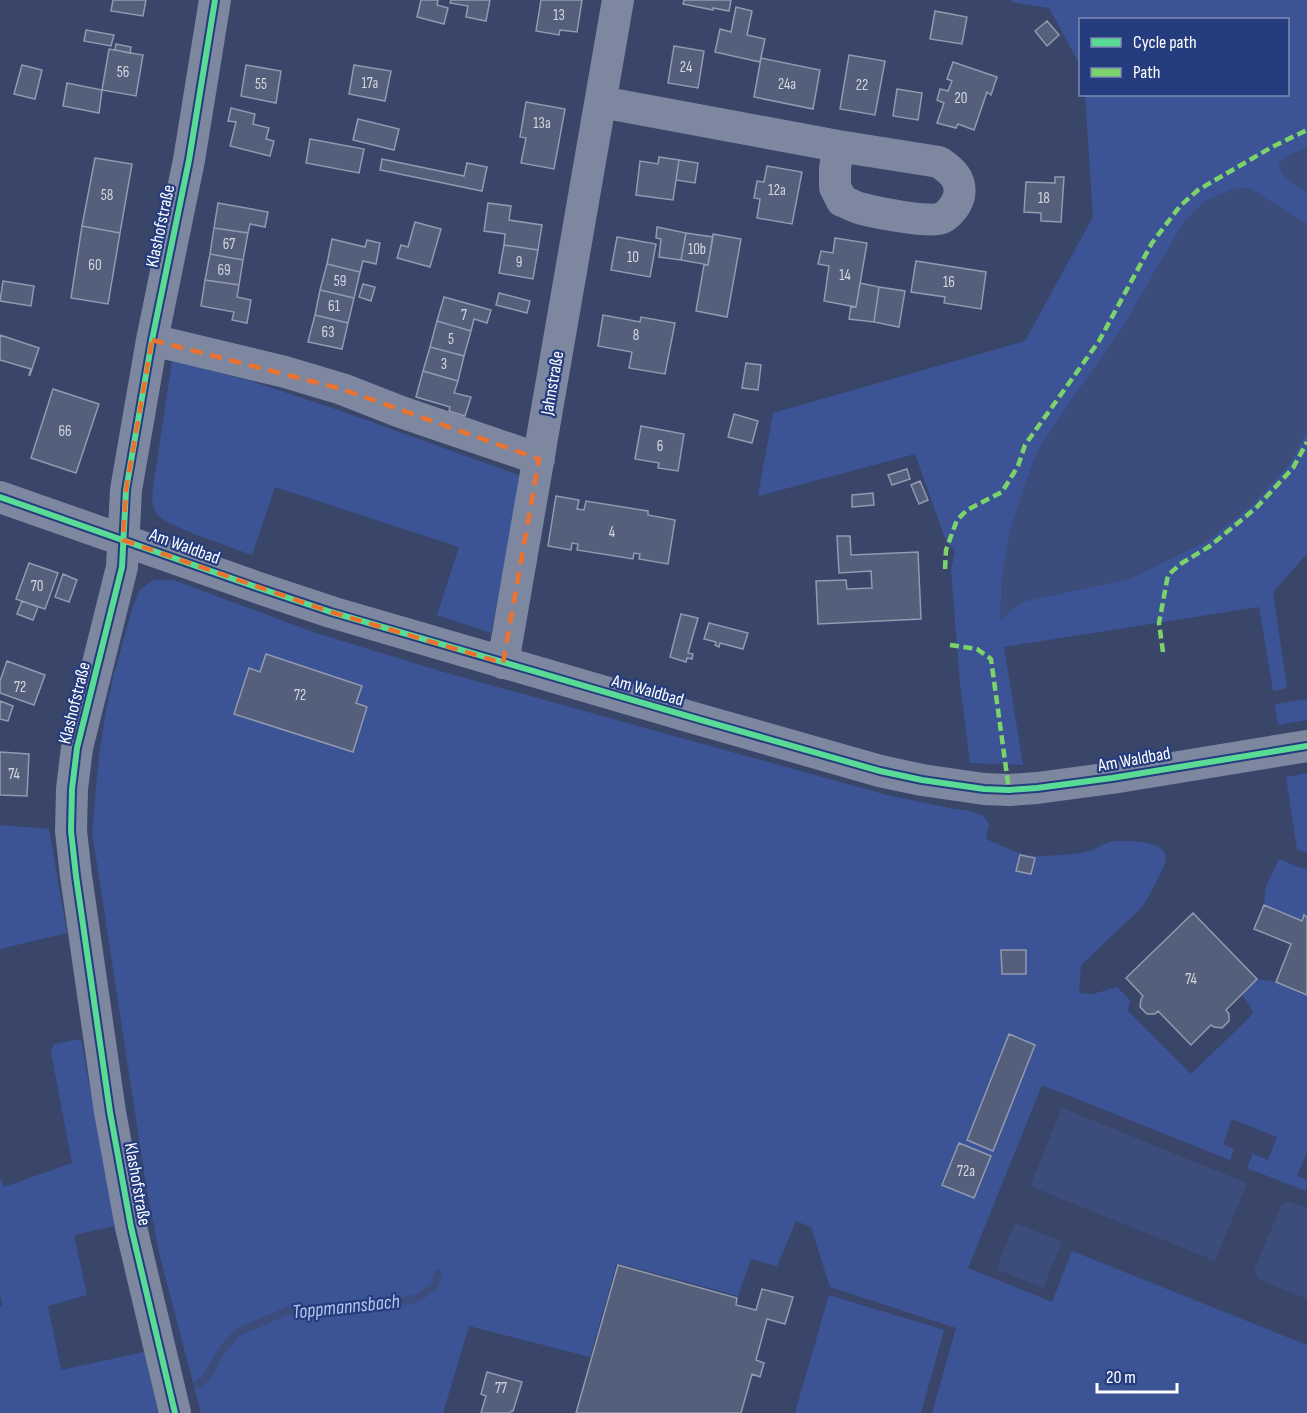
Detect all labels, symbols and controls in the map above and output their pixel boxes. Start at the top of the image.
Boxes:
house number: 13 [553,6,565,25]
legend [1079,18,1289,96]
text: Cycle path [1133,32,1197,53]
house number: 24 [680,58,692,77]
text: Path [1133,62,1161,83]
house number: 56 [117,63,129,82]
house number: 17a [362,74,379,93]
house number: 55 [255,75,267,94]
house number: 24a [778,75,796,94]
house number: 22 [856,76,868,95]
house number: 20 [955,89,967,108]
house number: 13a [533,114,551,133]
house number: 12a [768,181,786,200]
street label: Klashofstraße [142,183,179,269]
house number: 58 [101,186,113,205]
house number: 18 [1038,189,1050,208]
house number: 67 [223,235,235,254]
house number: 10b [688,240,706,259]
house number: 10 [627,248,639,267]
house number: 9 [516,253,522,272]
house number: 60 [88,256,102,275]
house number: 69 [217,261,231,280]
house number: 14 [839,266,851,285]
house number: 59 [334,272,346,291]
house number: 16 [943,273,955,292]
house number: 61 [328,297,341,316]
house number: 7 [461,306,467,325]
house number: 63 [322,323,334,342]
house number: 8 [633,326,639,345]
house number: 5 [448,330,454,349]
street label: Jahnstraße [536,349,568,418]
house number: 3 [441,355,447,374]
house number: 66 [58,422,72,441]
house number: 6 [657,437,663,456]
house number: 4 [609,523,615,542]
street label: Am Waldbad [146,524,223,569]
house number: 70 [31,577,43,596]
street label: Klashofstraße [54,660,95,746]
street label: Am Waldbad [609,670,686,711]
house number: 72 [14,678,26,697]
house number: 72 [294,686,306,705]
street label: Am Waldbad [1095,743,1172,776]
house number: 74 [8,765,20,784]
house number: 74 [1185,970,1197,989]
street label: Klashofstraße [120,1141,155,1227]
house number: 72a [957,1162,975,1181]
water label: Toppmannsbach [291,1289,401,1325]
scale bar [1097,1356,1176,1394]
text: 20 m [1106,1367,1136,1388]
house number: 77 [495,1379,507,1398]

